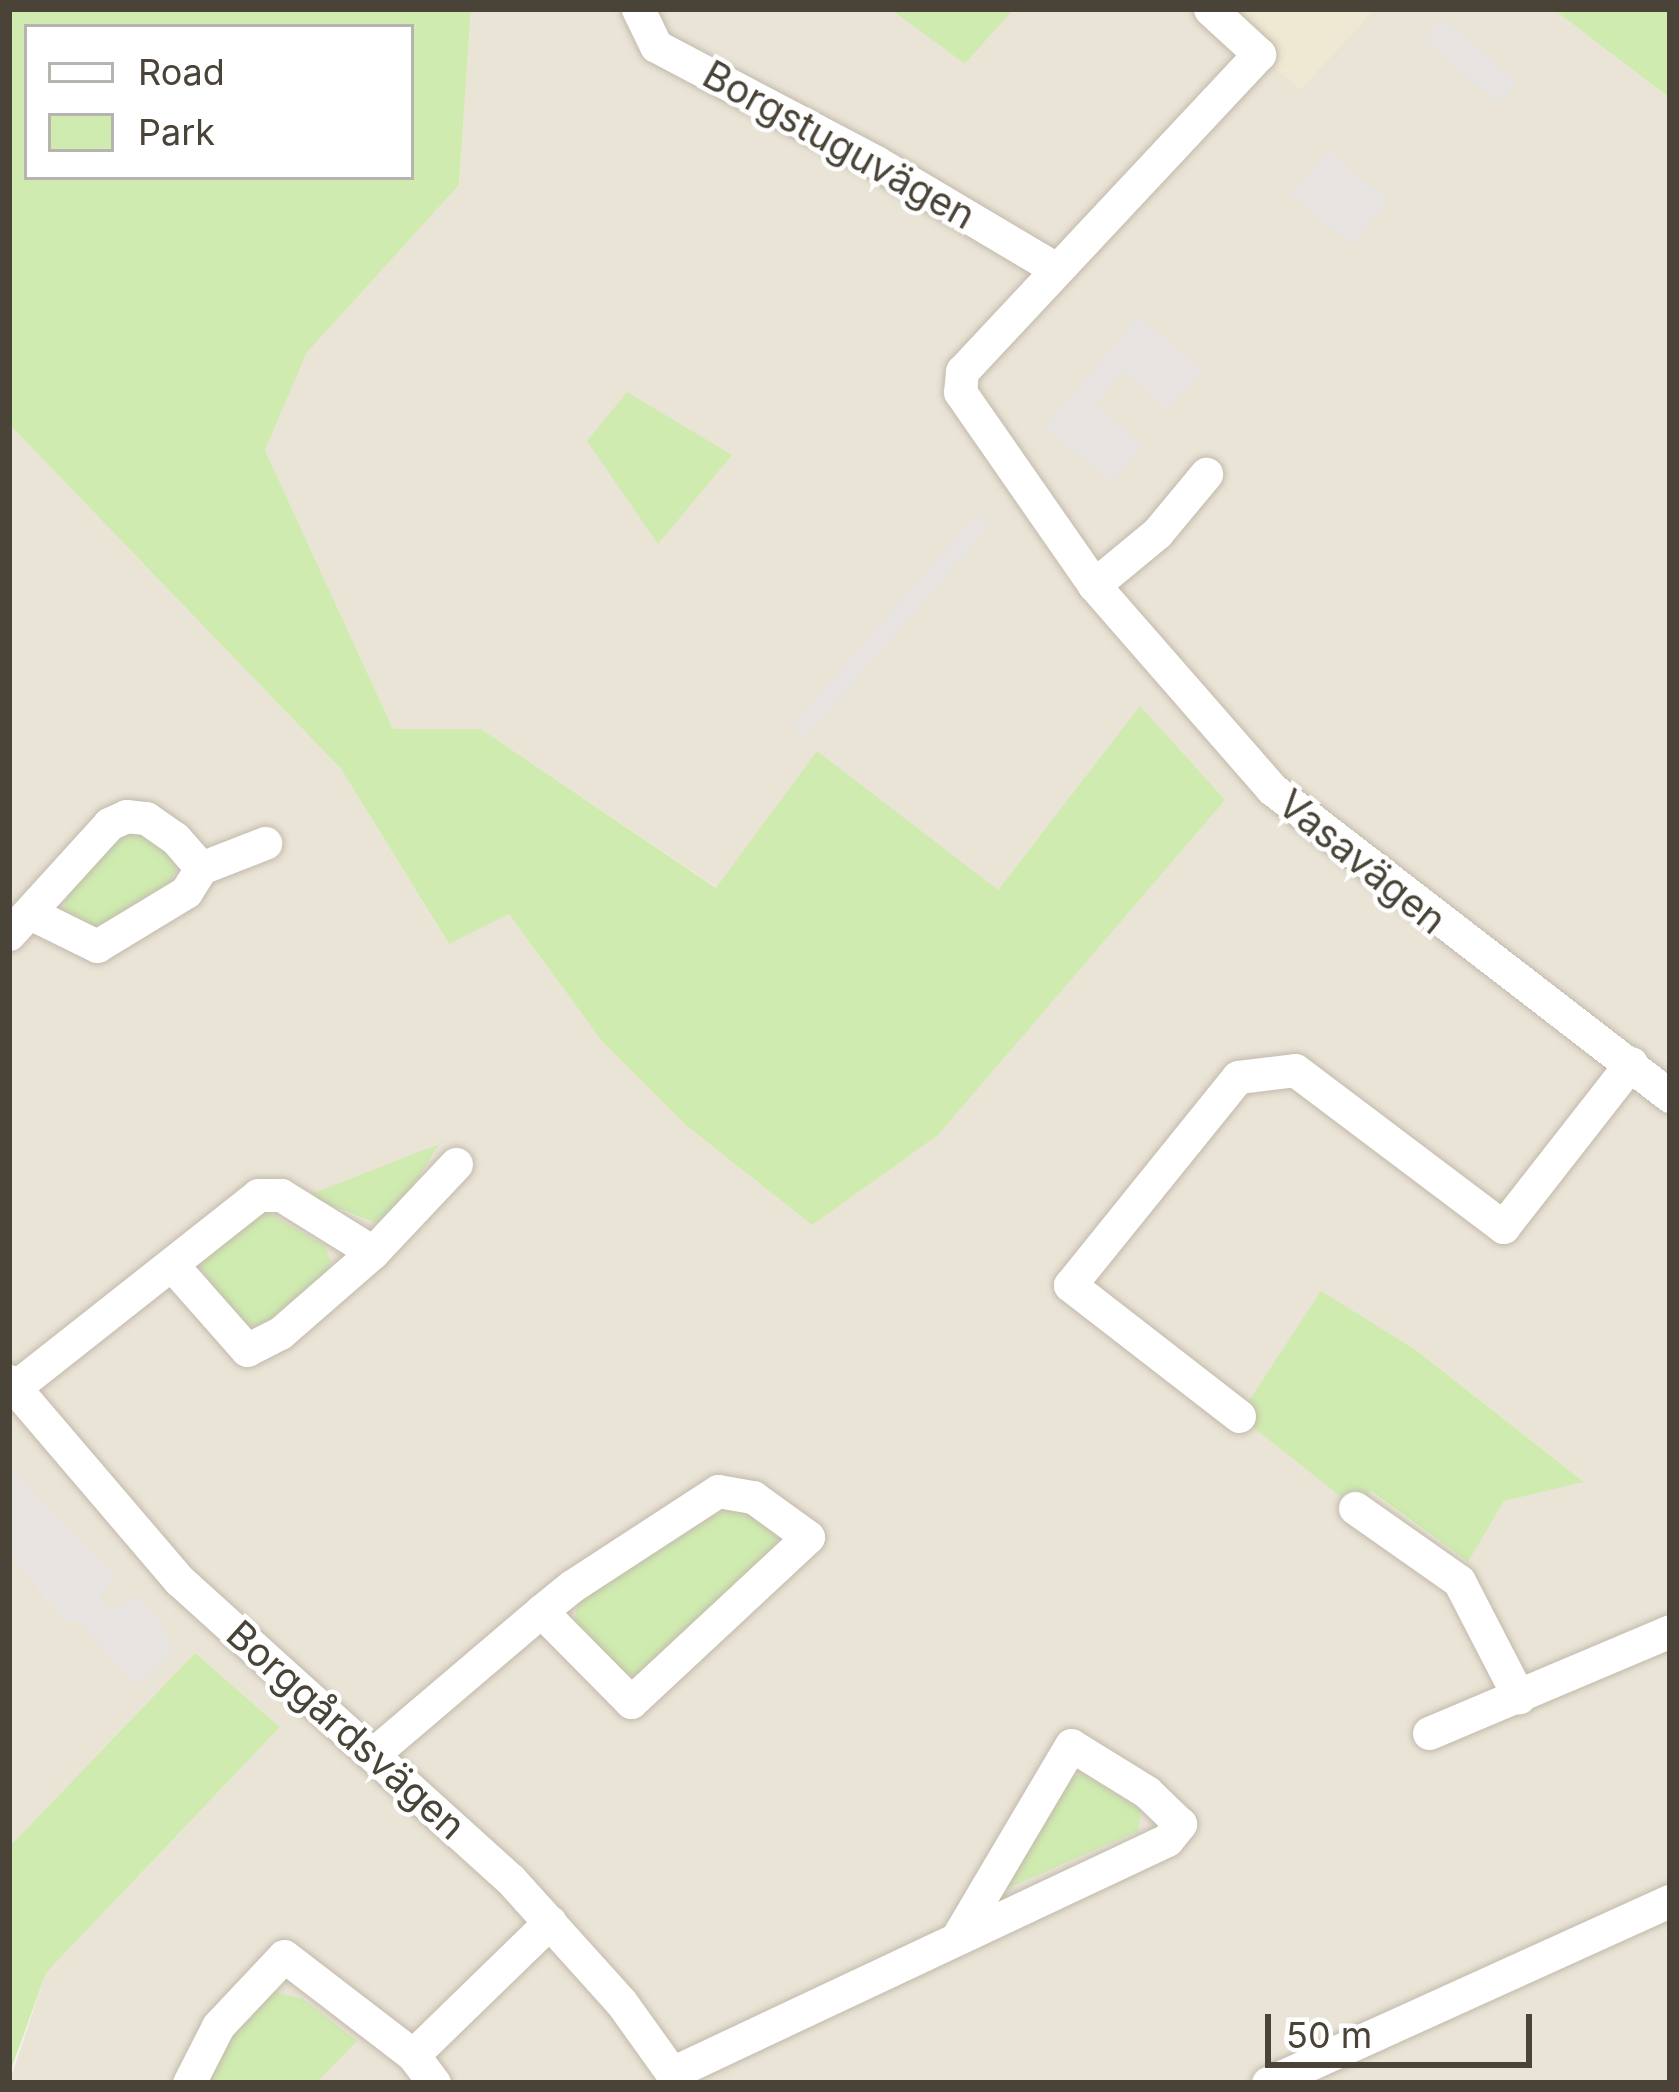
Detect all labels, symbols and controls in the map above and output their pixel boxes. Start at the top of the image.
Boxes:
legend [24,24,414,180]
text: Road [138,50,225,94]
street label: Borgstuguvägen [695,51,983,239]
text: Park [138,110,215,154]
street label: Vasavägen [1269,780,1455,944]
street label: Borggårdsvägen [217,1611,475,1849]
scale bar [1271,1990,1538,2064]
text: 50 m [1286,2013,1372,2057]

